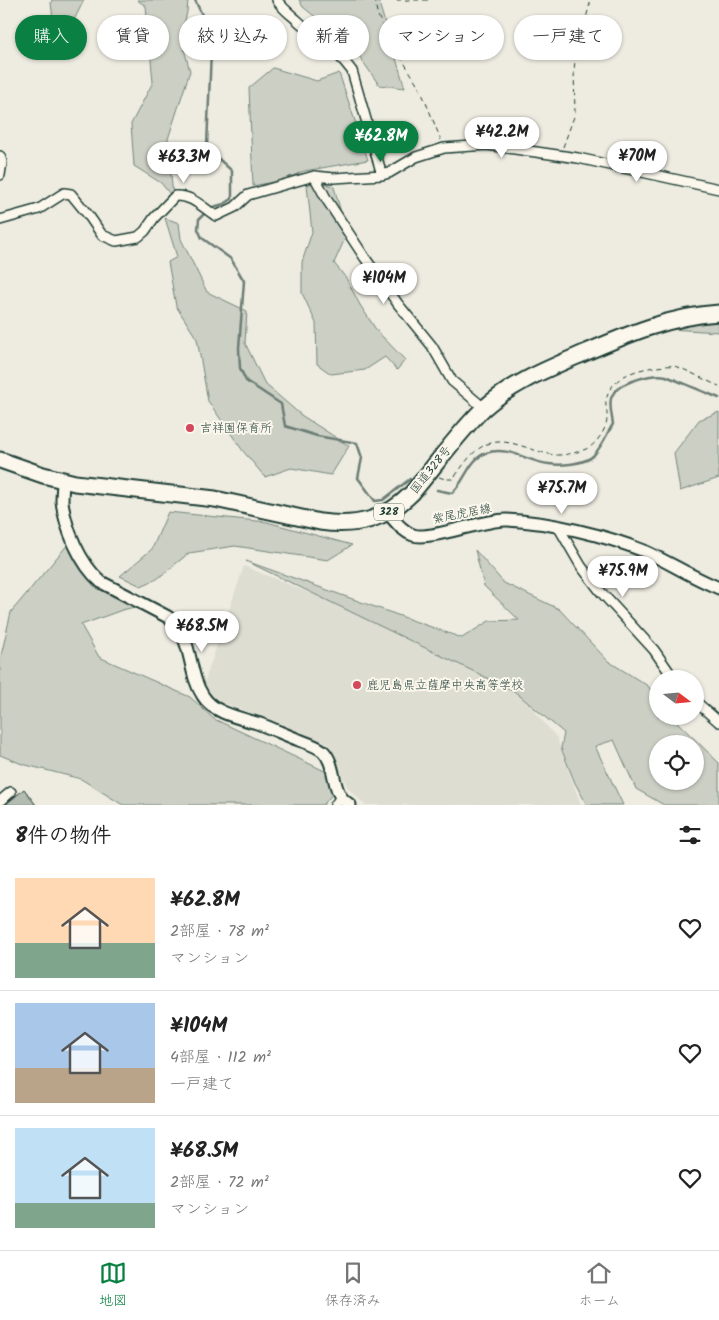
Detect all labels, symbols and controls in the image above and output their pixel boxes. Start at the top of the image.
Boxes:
chip: 購入 [15,15,87,60]
chip: 賃貸 [97,15,169,60]
chip: 絞り込み [179,15,287,60]
chip: 新着 [297,15,369,60]
chip: マンション [379,15,504,60]
chip: 一戸建て [514,15,622,60]
pin: ¥42.2M [461,116,543,159]
pin: ¥62.8M [340,120,422,163]
text: ¥42.2M [475,120,529,145]
text: ¥62.8M [354,124,408,149]
pin: ¥70M [607,140,667,183]
pin: ¥63.3M [143,142,225,184]
text: ¥70M [618,144,656,169]
text: ¥63.3M [158,145,210,170]
pin: ¥104M [349,262,419,305]
text: ¥104M [362,266,406,291]
place label: 吉祥園保育所 [200,419,272,438]
marker: 吉祥園保育所 [184,422,196,434]
street label: 国道328号 [406,442,456,498]
pin: ¥75.7M [521,472,603,515]
text: ¥75.7M [538,476,586,501]
street label: 紫尾虎居線 [431,499,493,529]
road number: 328 [374,504,404,520]
pin: ¥75.9M [582,556,664,598]
text: ¥75.9M [598,559,648,584]
pin: ¥68.5M [161,610,243,653]
text: ¥68.5M [176,614,228,639]
north arrow [649,670,704,725]
map controls [649,670,704,790]
place label: 鹿児島県立薩摩中央高等学校 [367,676,523,695]
marker: 鹿児島県立薩摩中央高等学校 [351,679,363,691]
button: locate [649,735,704,790]
text: 8件の物件 [15,820,111,853]
icon: filters [676,821,704,849]
text: ¥62.8M [170,884,240,917]
icon: home [55,898,115,958]
icon: heart [676,914,704,942]
text: 2部屋 · 78 m² [170,919,269,944]
text: マンション [170,946,249,971]
text: ¥104M [170,1010,227,1043]
icon: home [55,1023,115,1083]
icon: heart [676,1039,704,1067]
text: 4部屋 · 112 m² [170,1045,271,1070]
text: 一戸建て [170,1072,234,1097]
text: ¥68.5M [170,1135,238,1168]
icon: home [55,1148,115,1208]
icon: heart [676,1164,704,1192]
text: 2部屋 · 72 m² [170,1170,269,1195]
text: マンション [170,1197,249,1222]
tab: 地図 [99,1259,127,1312]
tab: 保存済み [325,1259,381,1312]
tab: ホーム [579,1259,620,1312]

